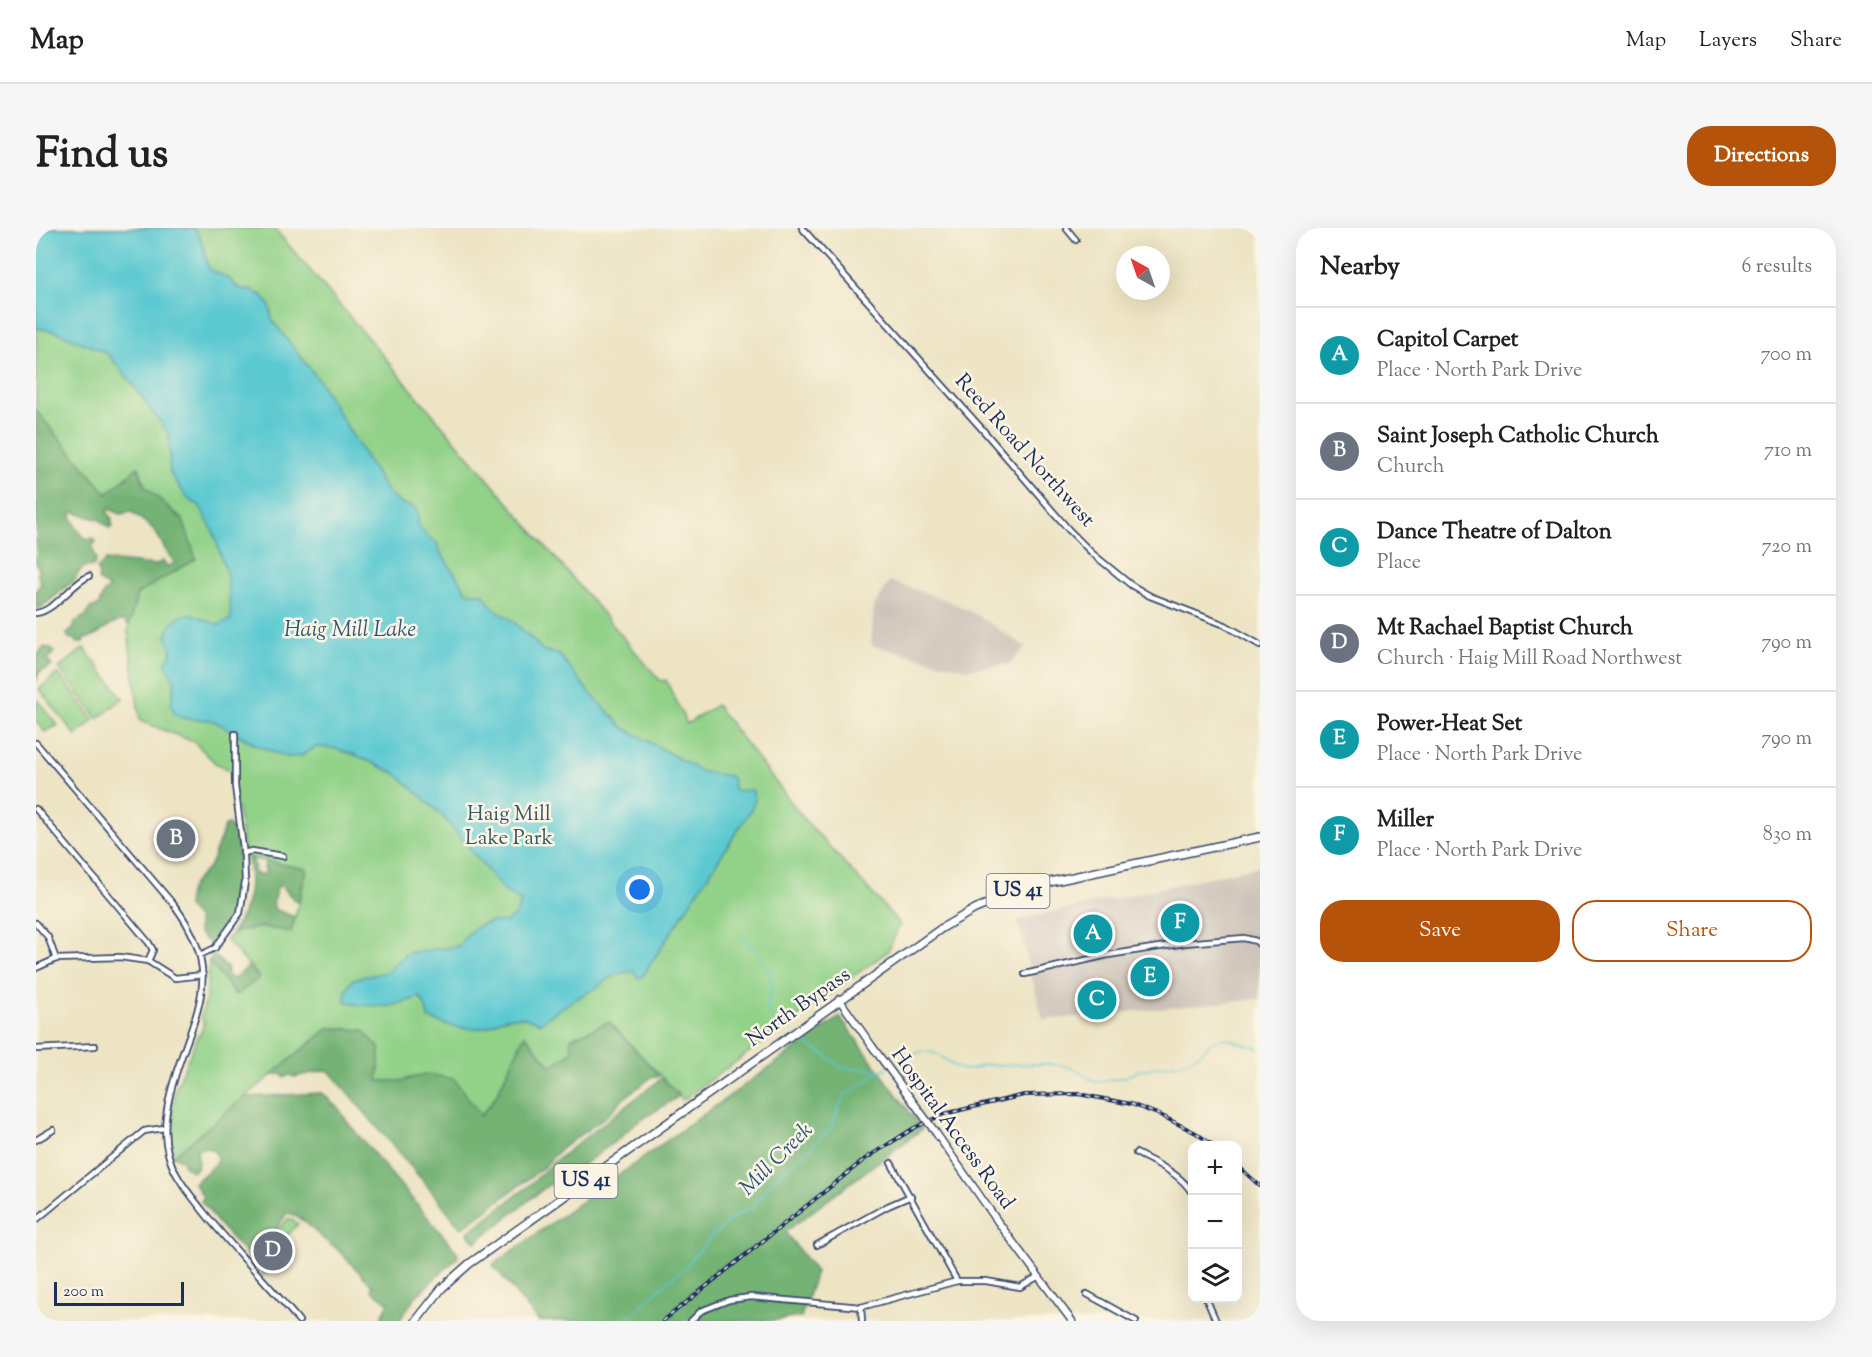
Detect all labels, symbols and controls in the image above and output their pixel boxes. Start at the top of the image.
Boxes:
text: Map [30,21,84,61]
text: Map [1626,26,1666,56]
text: Layers [1699,26,1757,56]
text: Share [1790,26,1842,56]
text: Find us [36,126,168,186]
button: Directions [1687,126,1836,186]
north arrow [1116,246,1170,300]
text: Nearby [1320,249,1400,286]
text: 6 results [1742,253,1812,282]
text: Capitol Carpet [1377,325,1518,357]
text: A [1331,341,1348,370]
text: 700 m [1760,341,1812,370]
text: Place · North Park Drive [1377,357,1582,386]
street label: Reed Road Northwest [947,368,1101,534]
text: Saint Joseph Catholic Church [1377,421,1659,453]
text: B [1333,437,1346,466]
text: 710 m [1764,437,1812,466]
text: Church [1377,453,1444,482]
text: Dance Theatre of Dalton [1377,517,1612,549]
text: C [1331,533,1348,562]
text: 720 m [1761,533,1812,562]
text: Place [1377,549,1421,578]
text: Mt Rachael Baptist Church [1377,613,1633,645]
water label: Haig Mill Lake [284,615,416,647]
text: D [1332,629,1347,658]
text: 790 m [1761,629,1812,658]
text: Church · Haig Mill Road Northwest [1377,645,1682,674]
text: Power-Heat Set [1377,709,1522,741]
text: E [1333,725,1346,754]
text: 790 m [1761,725,1812,754]
text: Place · North Park Drive [1377,741,1582,770]
park label: Haig Mill Lake Park [465,800,553,854]
text: Miller [1377,805,1434,837]
pin: B [156,816,196,862]
text: F [1334,821,1345,850]
text: 830 m [1763,821,1812,850]
text: Place · North Park Drive [1377,837,1582,866]
road number: US 41 [986,874,1050,908]
your location [625,875,654,904]
pin: F [1160,900,1200,946]
button: Save [1320,900,1560,962]
button: Share [1572,900,1812,962]
pin: A [1074,912,1112,956]
pin: E [1130,954,1170,999]
street label: North Bypass [741,961,857,1055]
pin: C [1078,978,1116,1022]
street label: Hospital Access Road [883,1042,1021,1216]
water label: Mill Creek [733,1116,821,1204]
map controls [1188,1141,1242,1303]
button: + [1188,1141,1242,1195]
road number: US 41 [554,1164,618,1198]
button: − [1188,1195,1242,1249]
pin: D [254,1228,292,1274]
button: layers [1188,1249,1242,1303]
scale bar [54,1279,184,1306]
text: 200 m [63,1281,104,1304]

